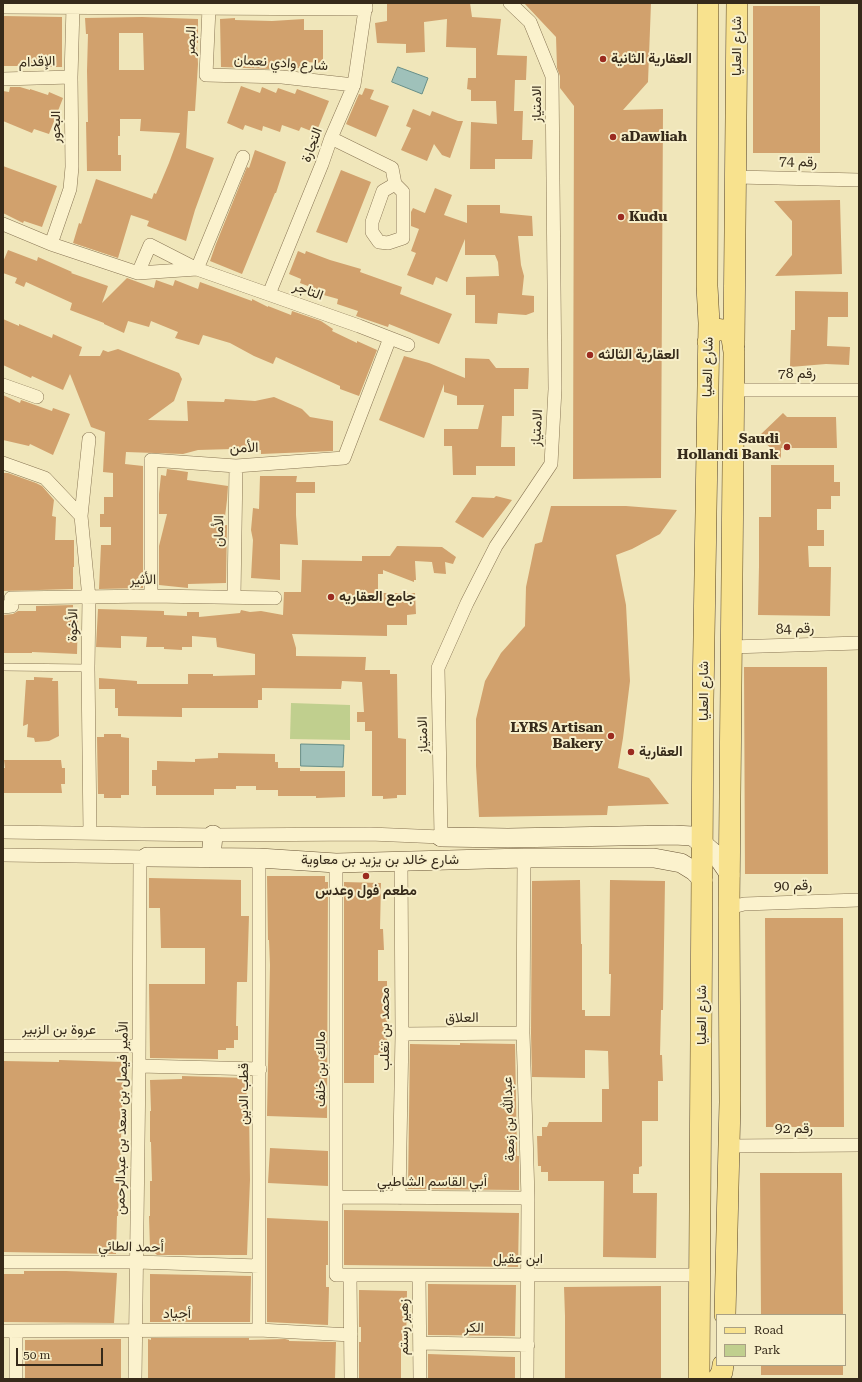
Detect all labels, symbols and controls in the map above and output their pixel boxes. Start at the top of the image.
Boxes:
street label: شارع العليا [729,16,745,76]
street label: البصر [182,26,200,56]
street label: شارع وادي نعمان [233,51,329,75]
place label: العقارية الثانية [611,51,692,67]
street label: الإقدام [18,53,56,71]
marker: العقارية الثانية [598,54,608,64]
street label: الامتياز [529,85,545,123]
street label: البحور [48,111,64,143]
street label: التجارة [298,125,326,165]
place label: aDawliah [621,129,687,145]
marker: aDawliah [608,132,618,142]
street label: رقم 74 [779,153,817,171]
place label: Kudu [629,209,667,225]
marker: Kudu [616,212,626,222]
street label: التاجر [291,278,325,304]
street label: شارع العليا [699,337,717,397]
place label: العقارية الثالثه [598,347,679,363]
marker: العقارية الثالثه [585,350,595,360]
street label: رقم 78 [778,366,816,382]
street label: الامتياز [528,409,546,447]
place label: Saudi Hollandi Bank [677,431,779,464]
street label: الأمن [229,439,259,457]
marker: Saudi Hollandi Bank [782,442,792,452]
street label: الأمان [210,515,228,547]
street label: الأثير [130,571,156,589]
place label: جامع العقاريه [339,589,416,605]
marker: جامع العقاريه [326,592,336,602]
street label: الأخوة [64,608,82,642]
street label: رقم 84 [776,620,814,638]
street label: شارع العليا [696,661,712,721]
street label: الامتياز [414,716,432,754]
place label: LYRS Artisan Bakery [511,720,603,752]
marker: LYRS Artisan Bakery [606,731,616,741]
place label: العقارية [639,744,683,760]
marker: العقارية [626,747,636,757]
street label: شارع خالد بن يزيد بن معاوية [301,852,459,868]
marker: مطعم فول وعدس [361,871,371,881]
street label: رقم 90 [774,877,812,895]
place label: مطعم فول وعدس [315,883,417,899]
street label: شارع العليا [694,985,710,1045]
street label: محمد بن تغلب [377,987,393,1071]
street label: العلاق [445,1009,479,1027]
street label: الأمير فيصل بن سعد بن عبدالرحمن [112,1021,132,1215]
street label: عروة بن الزبير [22,1022,96,1038]
street label: مالك بن خلف [313,1031,329,1107]
street label: قطب الدين [236,1063,252,1125]
street label: عبدالله بن زمعة [499,1076,519,1162]
street label: رقم 92 [775,1121,813,1137]
street label: أبي القاسم الشاطبي [377,1174,487,1190]
street label: أحمد الطائي [98,1238,164,1256]
street label: ابن عقيل [493,1251,543,1267]
street label: زهير رستم [396,1299,412,1355]
street label: أجياد [163,1306,191,1322]
legend [716,1314,846,1366]
street label: الكر [464,1319,484,1337]
text: Road [754,1323,783,1337]
scale bar [18,1340,105,1366]
text: Park [754,1343,780,1357]
text: 50 m [23,1348,50,1362]

